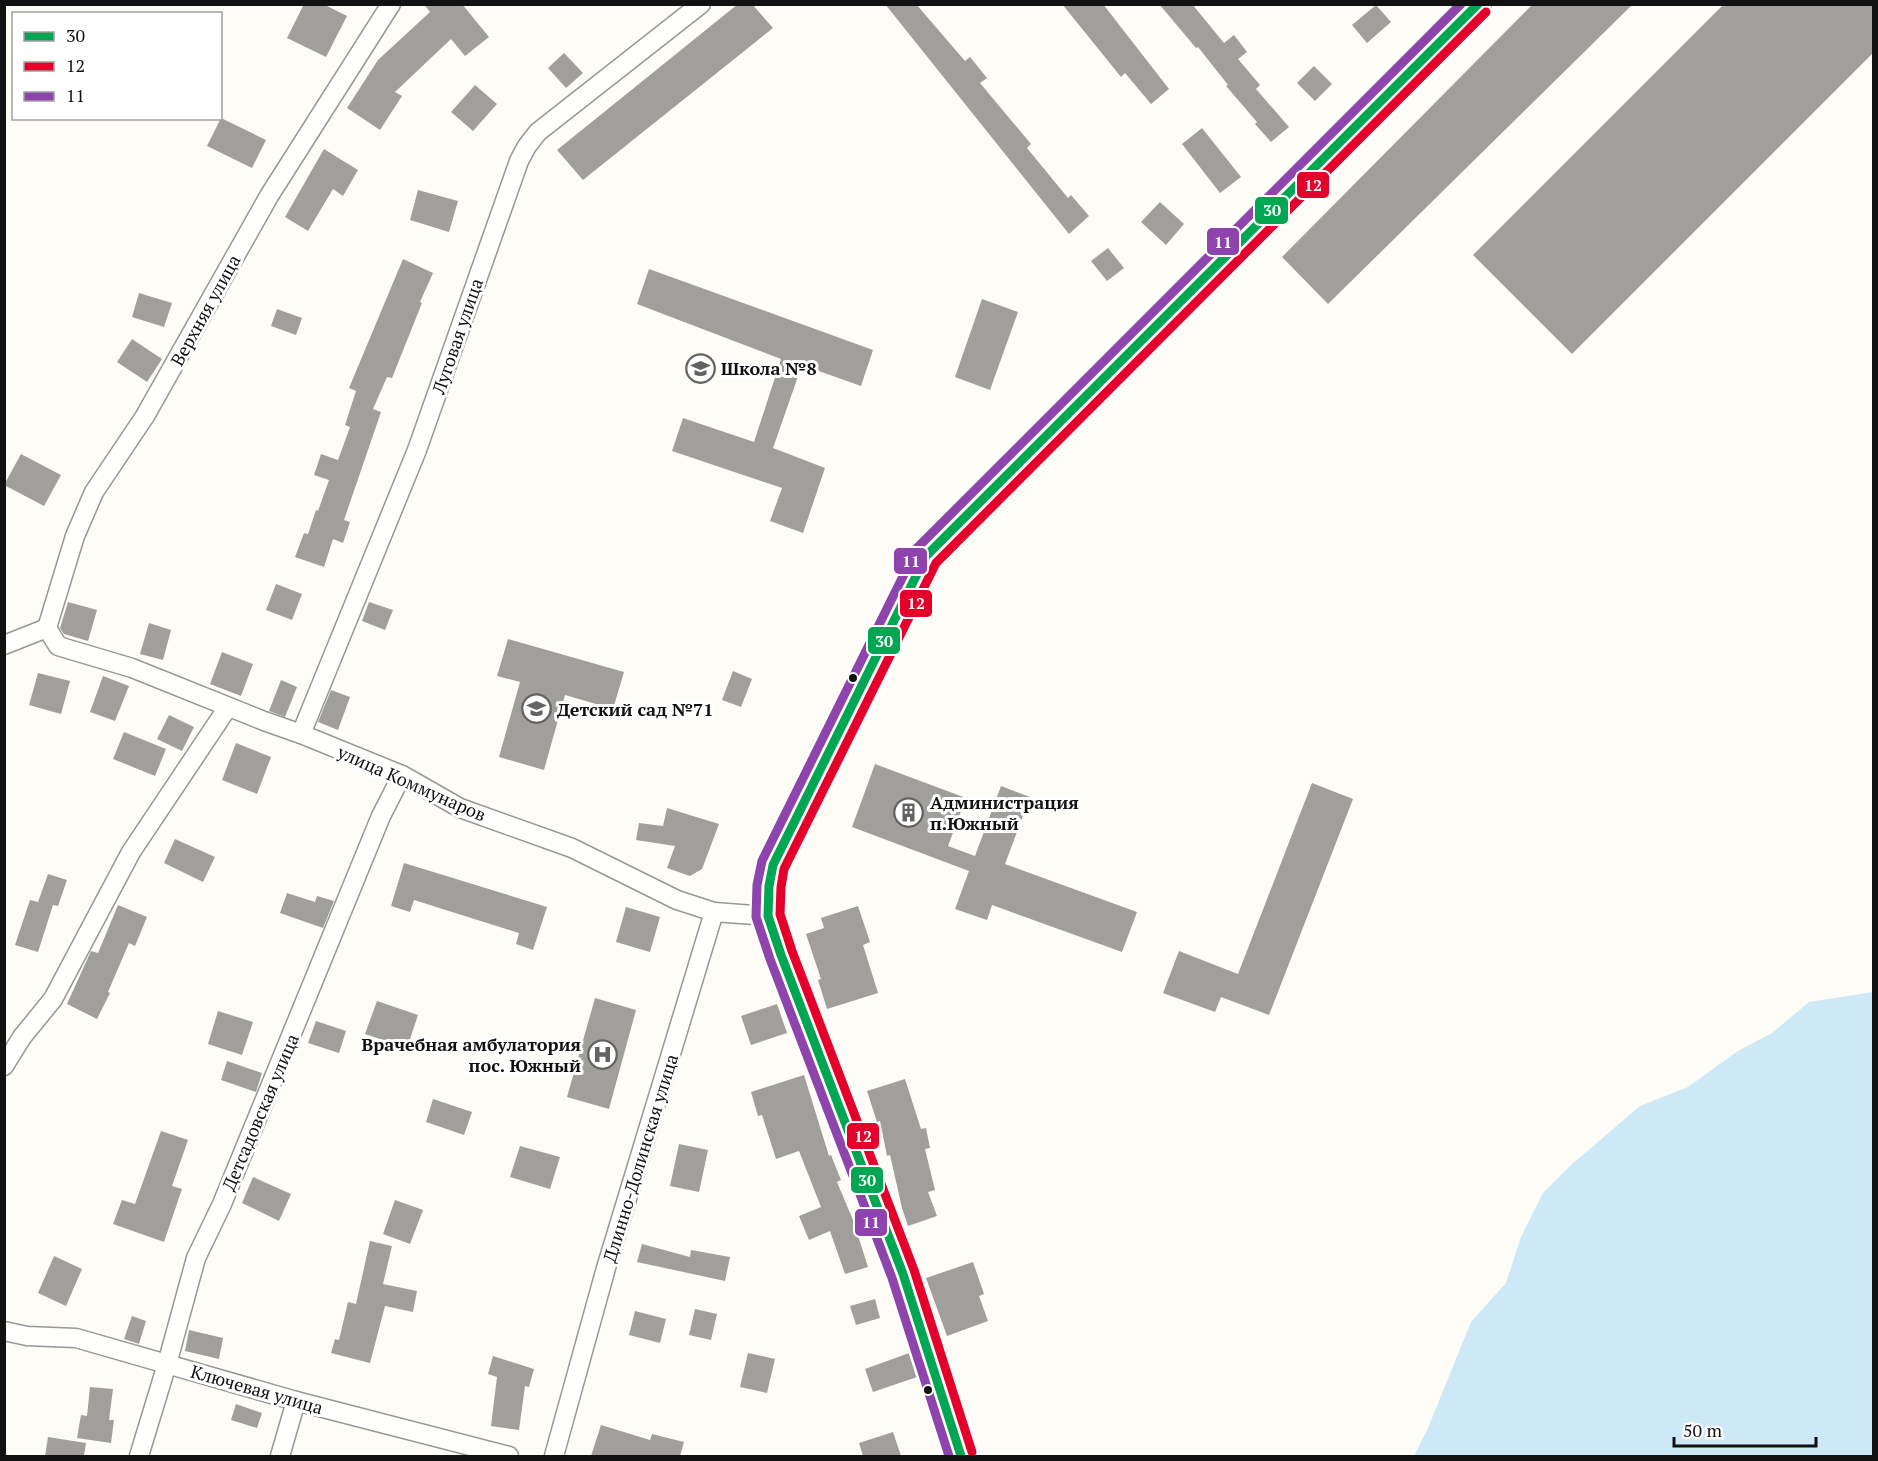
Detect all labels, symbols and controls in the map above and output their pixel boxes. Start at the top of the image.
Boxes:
legend [12,12,222,120]
text: 30 [66,23,85,47]
text: 12 [66,53,85,77]
text: 11 [66,83,85,107]
line badge: 12 [1296,171,1330,199]
text: 12 [1304,174,1322,196]
line badge: 30 [1254,196,1289,225]
text: 30 [1263,199,1281,221]
line badge: 11 [1206,227,1240,256]
text: 11 [1214,231,1232,253]
street label: Верхняя улица [165,250,245,370]
street label: Луговая улица [426,275,488,398]
school or university icon: Школа №8 [684,352,716,384]
place label: Школа №8 [721,356,817,380]
line badge: 11 [893,547,928,575]
text: 11 [902,550,920,572]
line badge: 12 [899,589,933,618]
text: 12 [907,592,925,614]
line badge: 30 [867,626,901,655]
text: 30 [875,630,893,652]
unlabelled marker [847,672,859,684]
school or university icon: Детский сад №71 [520,693,552,725]
place label: Детский сад №71 [557,697,713,721]
street label: улица Коммунаров [333,739,490,827]
place label: Администрация п.Южный [930,790,1079,835]
building icon: Администрация п.Южный [893,796,925,828]
street label: Детсадовская улица [216,1030,304,1194]
place label: Врачебная амбулатория пос. Южный [362,1032,581,1077]
hospital icon: Врачебная амбулатория пос. Южный [586,1038,618,1070]
street label: Длинно-Долинская улица [597,1051,683,1265]
line badge: 12 [846,1122,880,1150]
text: 12 [854,1125,872,1147]
line badge: 30 [850,1166,884,1194]
text: 30 [858,1169,876,1191]
line badge: 11 [854,1208,888,1237]
text: 11 [862,1211,880,1233]
street label: Ключевая улица [188,1359,326,1419]
unlabelled marker [922,1384,934,1396]
scale bar [1674,1410,1816,1448]
text: 50 m [1683,1418,1723,1442]

